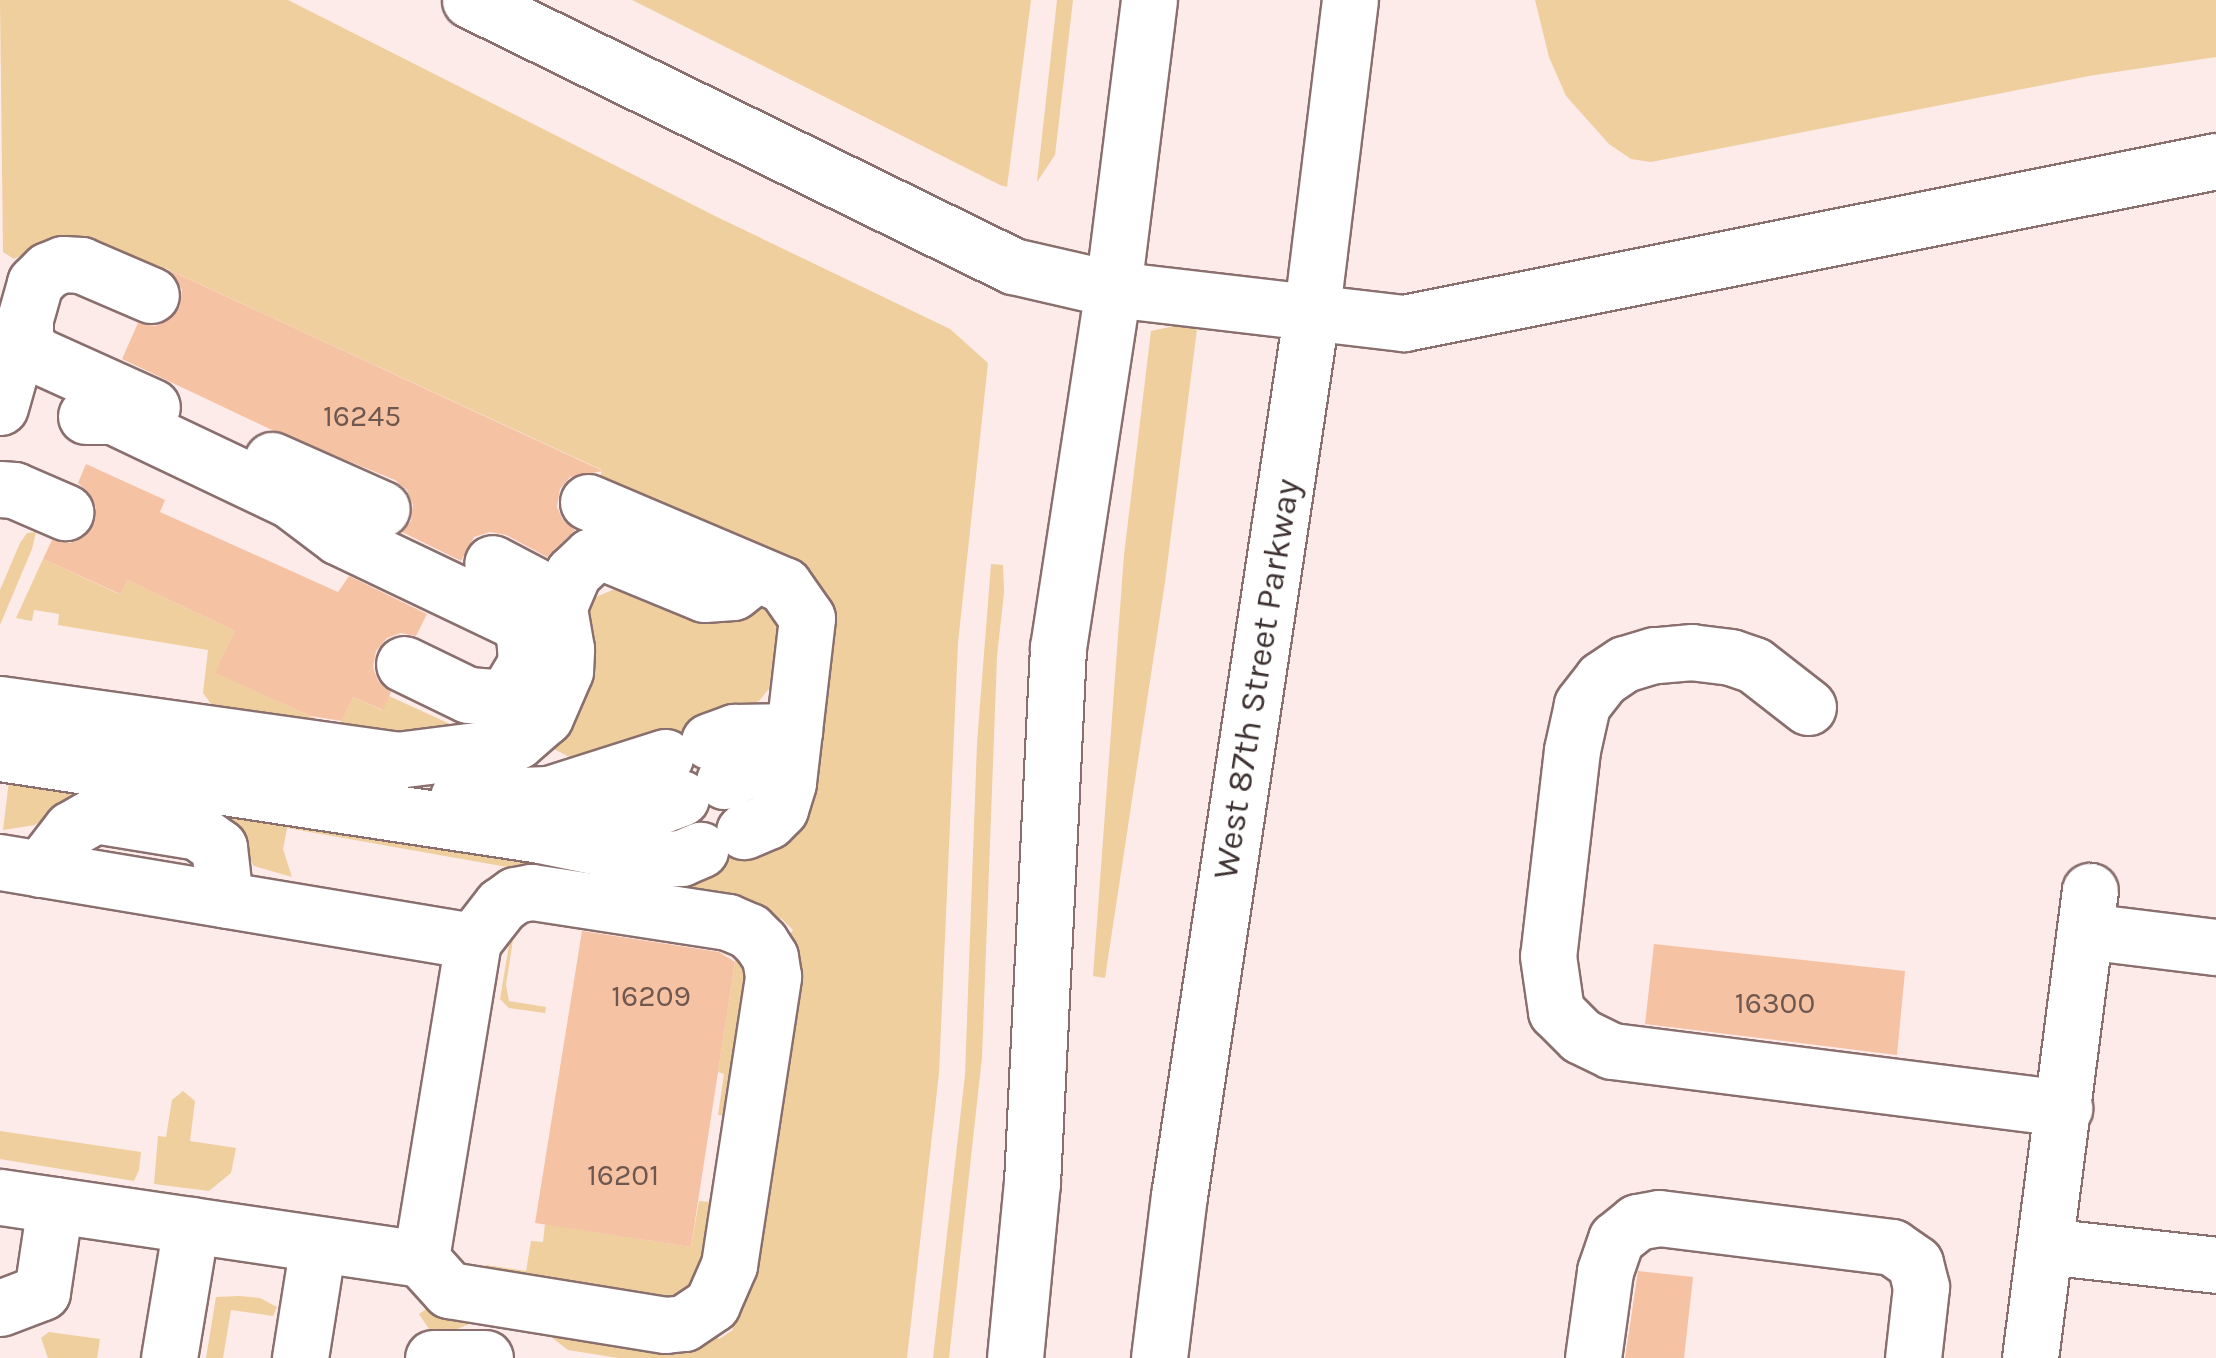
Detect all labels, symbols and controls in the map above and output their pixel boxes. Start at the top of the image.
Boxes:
house number: 16245 [323,398,401,434]
street label: West 87th Street Parkway [1205,476,1309,882]
house number: 16209 [611,978,691,1014]
house number: 16300 [1735,985,1815,1021]
house number: 16201 [587,1157,659,1193]

